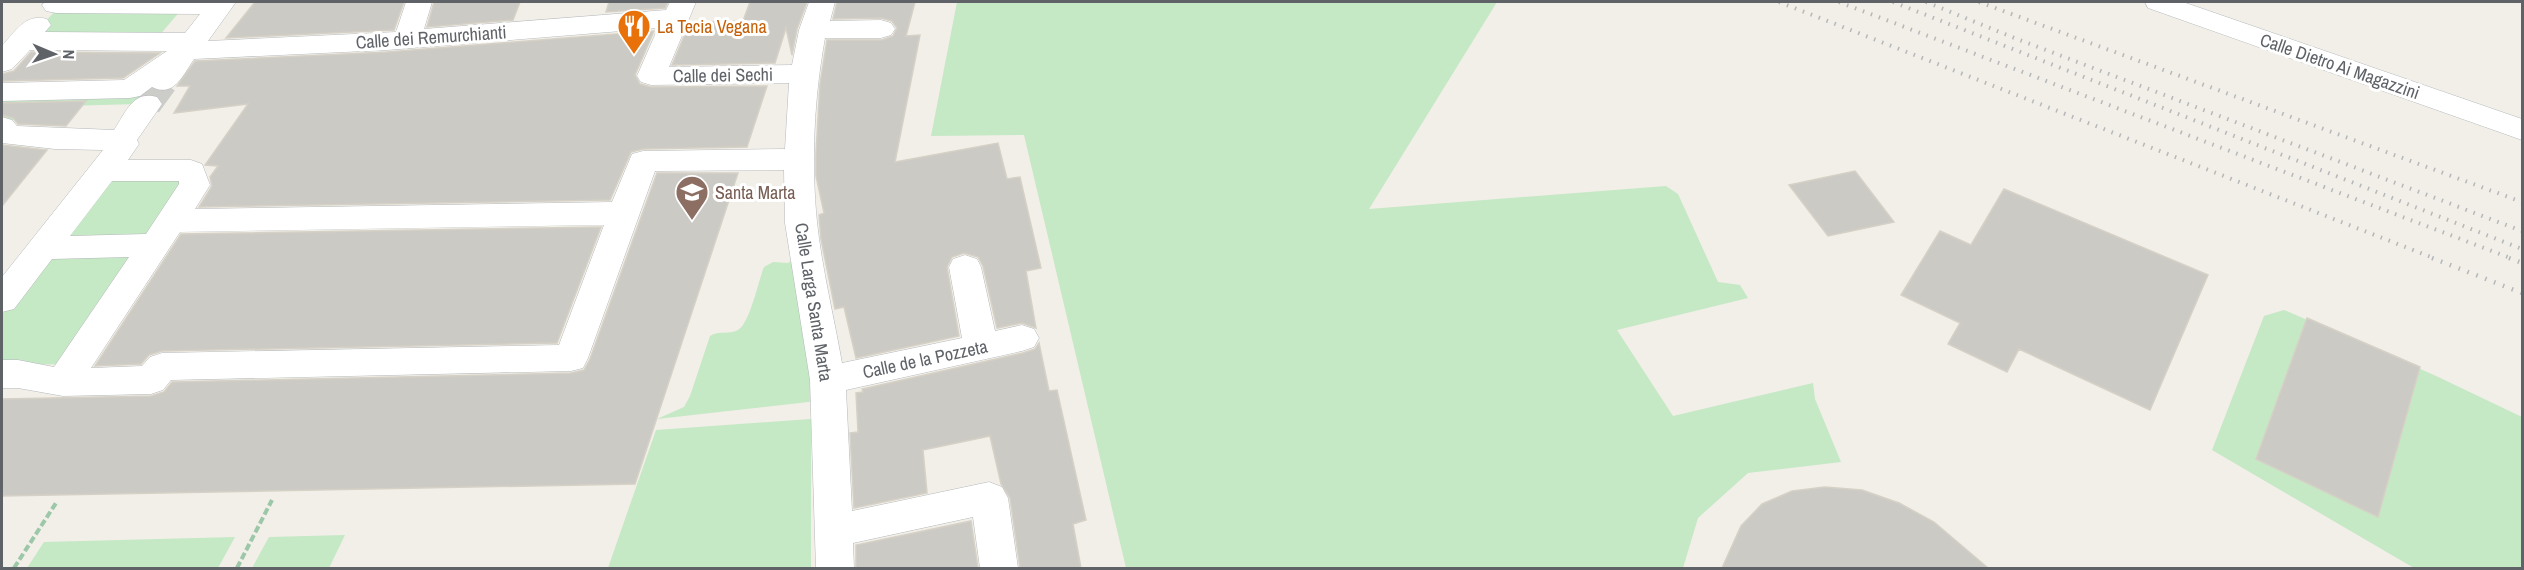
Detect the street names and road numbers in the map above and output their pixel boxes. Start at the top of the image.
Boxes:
street label: Calle dei Remurchianti [355,19,507,55]
street label: Calle Dietro Ai Magazzini [2257,27,2423,105]
street label: Calle dei Sechi [673,62,773,88]
street label: Calle Larga Santa Marta [789,221,839,383]
street label: Calle de la Pozzeta [860,334,990,384]

